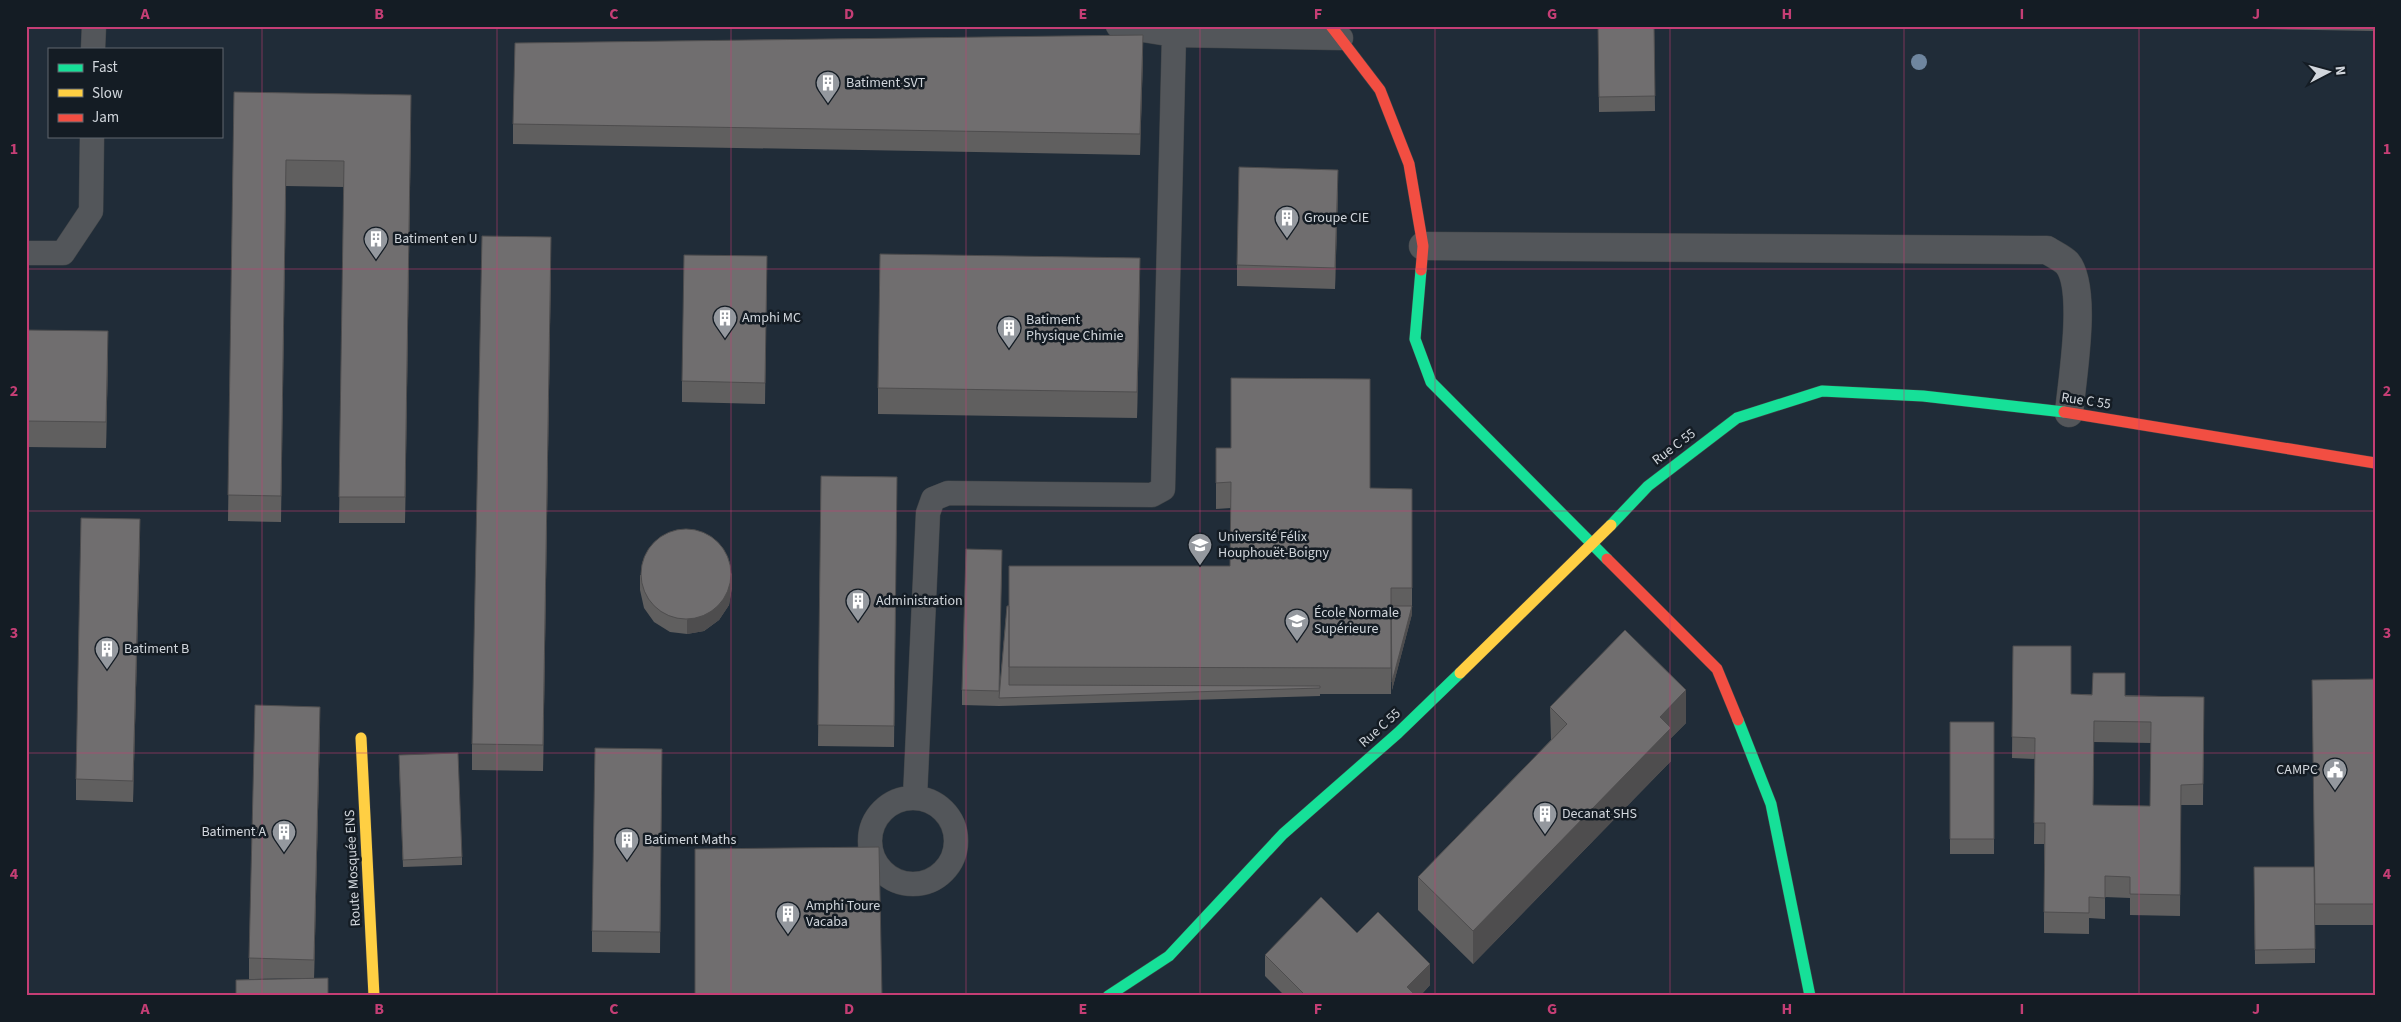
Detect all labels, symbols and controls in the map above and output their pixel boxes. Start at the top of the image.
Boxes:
text: A [139,3,150,25]
text: B [374,3,384,25]
text: C [609,3,619,25]
text: D [844,3,854,25]
text: E [1079,3,1087,25]
text: F [1314,3,1322,25]
text: G [1547,3,1557,25]
text: H [1782,3,1792,25]
text: I [2020,3,2024,25]
text: J [2252,3,2260,25]
legend [48,48,222,138]
north arrow [2304,48,2354,98]
text: Fast [92,57,118,78]
text: N [2330,65,2350,76]
building icon: Batiment SVT [815,70,841,104]
place label: Batiment SVT [846,73,926,93]
text: Slow [92,83,123,104]
text: Jam [92,107,119,128]
text: 1 [10,138,18,160]
text: 1 [2383,138,2391,160]
building icon: Groupe CIE [1274,205,1300,239]
place label: Groupe CIE [1304,208,1369,228]
building icon: Batiment en U [363,226,389,260]
place label: Batiment en U [394,229,477,249]
building icon: Amphi MC [712,305,738,339]
place label: Amphi MC [742,308,801,328]
place label: Batiment Physique Chimie [1026,310,1124,346]
building icon: Batiment Physique Chimie [996,315,1022,349]
text: 2 [10,380,18,402]
text: 2 [2383,380,2391,402]
street label: Rue C 55 [2060,388,2112,414]
street label: Rue C 55 [1648,424,1700,470]
place label: Université Félix Houphouët-Boigny [1218,527,1329,563]
school or university icon: Université Félix Houphouët-Boigny [1187,532,1213,566]
building icon: Administration [845,588,871,622]
place label: Administration [876,591,963,611]
place label: École Normale Supérieure [1314,603,1399,639]
school or university icon: École Normale Supérieure [1284,608,1310,642]
text: 3 [10,622,18,644]
text: 3 [2383,622,2391,644]
building icon: Batiment B [94,636,120,670]
place label: Batiment B [124,639,189,659]
street label: Rue C 55 [1355,704,1405,752]
public building icon: CAMPC [2322,757,2348,791]
place label: CAMPC [2276,760,2318,780]
building icon: Decanat SHS [1532,801,1558,835]
place label: Decanat SHS [1562,804,1637,824]
street label: Route Mosquée ENS [340,809,366,927]
building icon: Batiment A [271,819,297,853]
place label: Batiment A [201,822,266,842]
building icon: Batiment Maths [614,827,640,861]
place label: Batiment Maths [644,830,736,850]
text: 4 [10,863,19,885]
text: 4 [2383,863,2392,885]
place label: Amphi Toure Vacaba [806,896,880,932]
building icon: Amphi Toure Vacaba [775,901,801,935]
text: A [139,998,150,1020]
text: B [374,998,384,1020]
text: C [609,998,619,1020]
text: D [844,998,854,1020]
text: E [1079,998,1087,1020]
text: F [1314,998,1322,1020]
text: G [1547,998,1557,1020]
text: H [1782,998,1792,1020]
text: I [2020,998,2024,1020]
text: J [2252,998,2260,1020]

